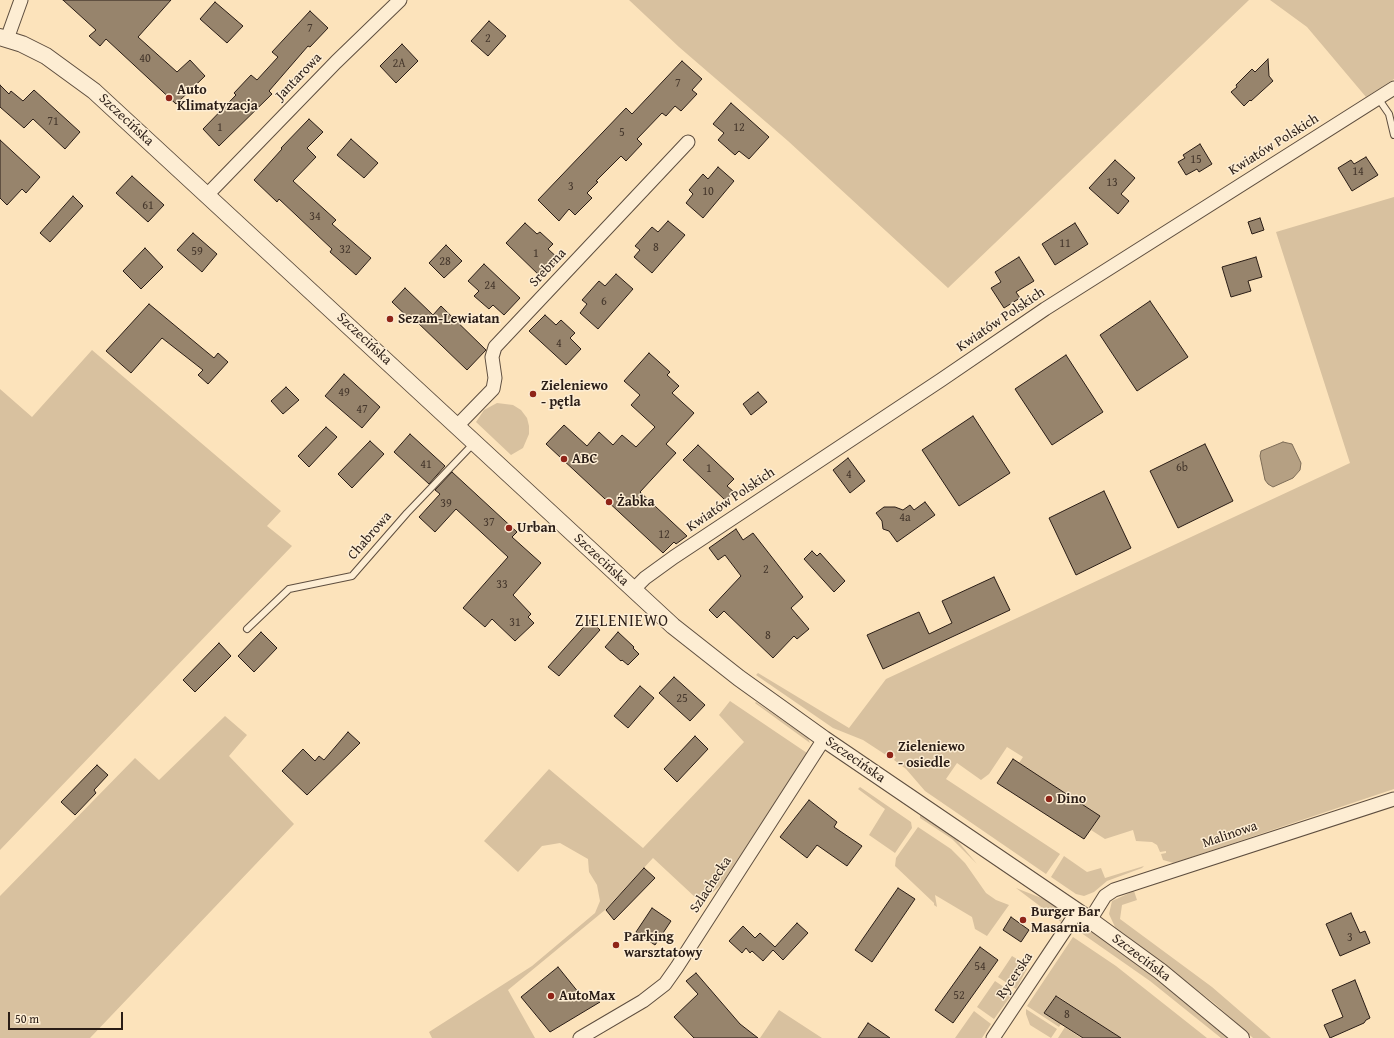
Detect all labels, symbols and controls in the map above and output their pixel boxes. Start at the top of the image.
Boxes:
house number: 7 [307,22,313,36]
house number: 2 [485,32,491,46]
street label: Jantarowa [272,50,326,104]
house number: 40 [139,52,151,66]
house number: 2A [392,57,406,71]
house number: 7 [675,77,681,91]
place label: Auto Klimatyzacja [177,82,258,114]
street label: Szczecińska [95,90,157,150]
marker: Auto Klimatyzacja [164,93,174,103]
street label: Kwiatów Polskich [1226,111,1322,179]
house number: 71 [47,115,59,129]
house number: 1 [217,121,223,135]
house number: 12 [733,121,745,135]
house number: 5 [619,126,625,140]
house number: 15 [1190,153,1202,167]
house number: 14 [1352,165,1364,179]
house number: 13 [1106,176,1118,190]
house number: 3 [568,180,574,194]
house number: 10 [702,185,714,199]
house number: 61 [142,199,154,213]
house number: 34 [309,210,321,224]
house number: 11 [1059,237,1071,251]
house number: 8 [653,241,659,255]
house number: 32 [339,243,351,257]
house number: 59 [191,245,203,259]
street label: Srebrna [526,245,570,291]
house number: 1 [533,247,539,261]
house number: 28 [439,255,451,269]
house number: 24 [484,279,496,293]
street label: Kwiatów Polskich [954,284,1048,356]
house number: 6 [601,295,607,309]
street label: Szczecińska [333,309,395,369]
place label: Sezam-Lewiatan [398,311,500,327]
marker: Sezam-Lewiatan [385,314,395,324]
house number: 4 [556,337,562,351]
place label: Zieleniewo - pętla [541,378,608,410]
house number: 49 [338,386,350,400]
marker: Zieleniewo - pętla [528,389,538,399]
house number: 47 [356,403,368,417]
place label: ABC [572,451,598,467]
marker: ABC [559,454,569,464]
house number: 41 [420,458,432,472]
house number: 6b [1176,461,1188,475]
house number: 1 [706,462,712,476]
street label: Kwiatów Polskich [684,464,778,536]
house number: 4 [846,468,852,482]
place label: Żabka [617,494,655,510]
house number: 39 [440,497,452,511]
marker: Żabka [604,497,614,507]
street label: Chabrowa [345,509,395,563]
house number: 4a [899,511,911,525]
house number: 37 [483,516,495,530]
place label: Urban [517,520,556,536]
marker: Urban [504,523,514,533]
house number: 12 [658,528,670,542]
street label: Szczecińska [570,530,632,590]
house number: 2 [763,563,769,577]
house number: 33 [496,578,508,592]
district label: ZIELENIEWO [575,612,669,632]
house number: 31 [509,616,521,630]
house number: 8 [765,629,771,643]
house number: 25 [676,692,688,706]
street label: Szczecińska [822,733,888,787]
place label: Zieleniewo - osiedle [898,739,965,772]
marker: Zieleniewo - osiedle [885,750,895,760]
place label: Dino [1057,791,1086,807]
marker: Dino [1044,794,1054,804]
street label: Malinowa [1200,818,1260,852]
street label: Szlachecka [687,854,735,916]
place label: Burger Bar Masarnia [1031,904,1100,936]
marker: Burger Bar Masarnia [1018,915,1028,925]
place label: Parking warsztatowy [624,929,702,962]
street label: Szczecińska [1108,930,1174,986]
house number: 3 [1347,931,1353,945]
marker: Parking warsztatowy [611,940,621,950]
street label: Rycerska [993,949,1037,1003]
house number: 54 [974,960,986,974]
place label: AutoMax [559,988,615,1004]
house number: 52 [953,989,965,1003]
marker: AutoMax [546,991,556,1001]
scale bar [10,1004,125,1030]
house number: 8 [1064,1008,1070,1022]
text: 50 m [15,1010,39,1027]

